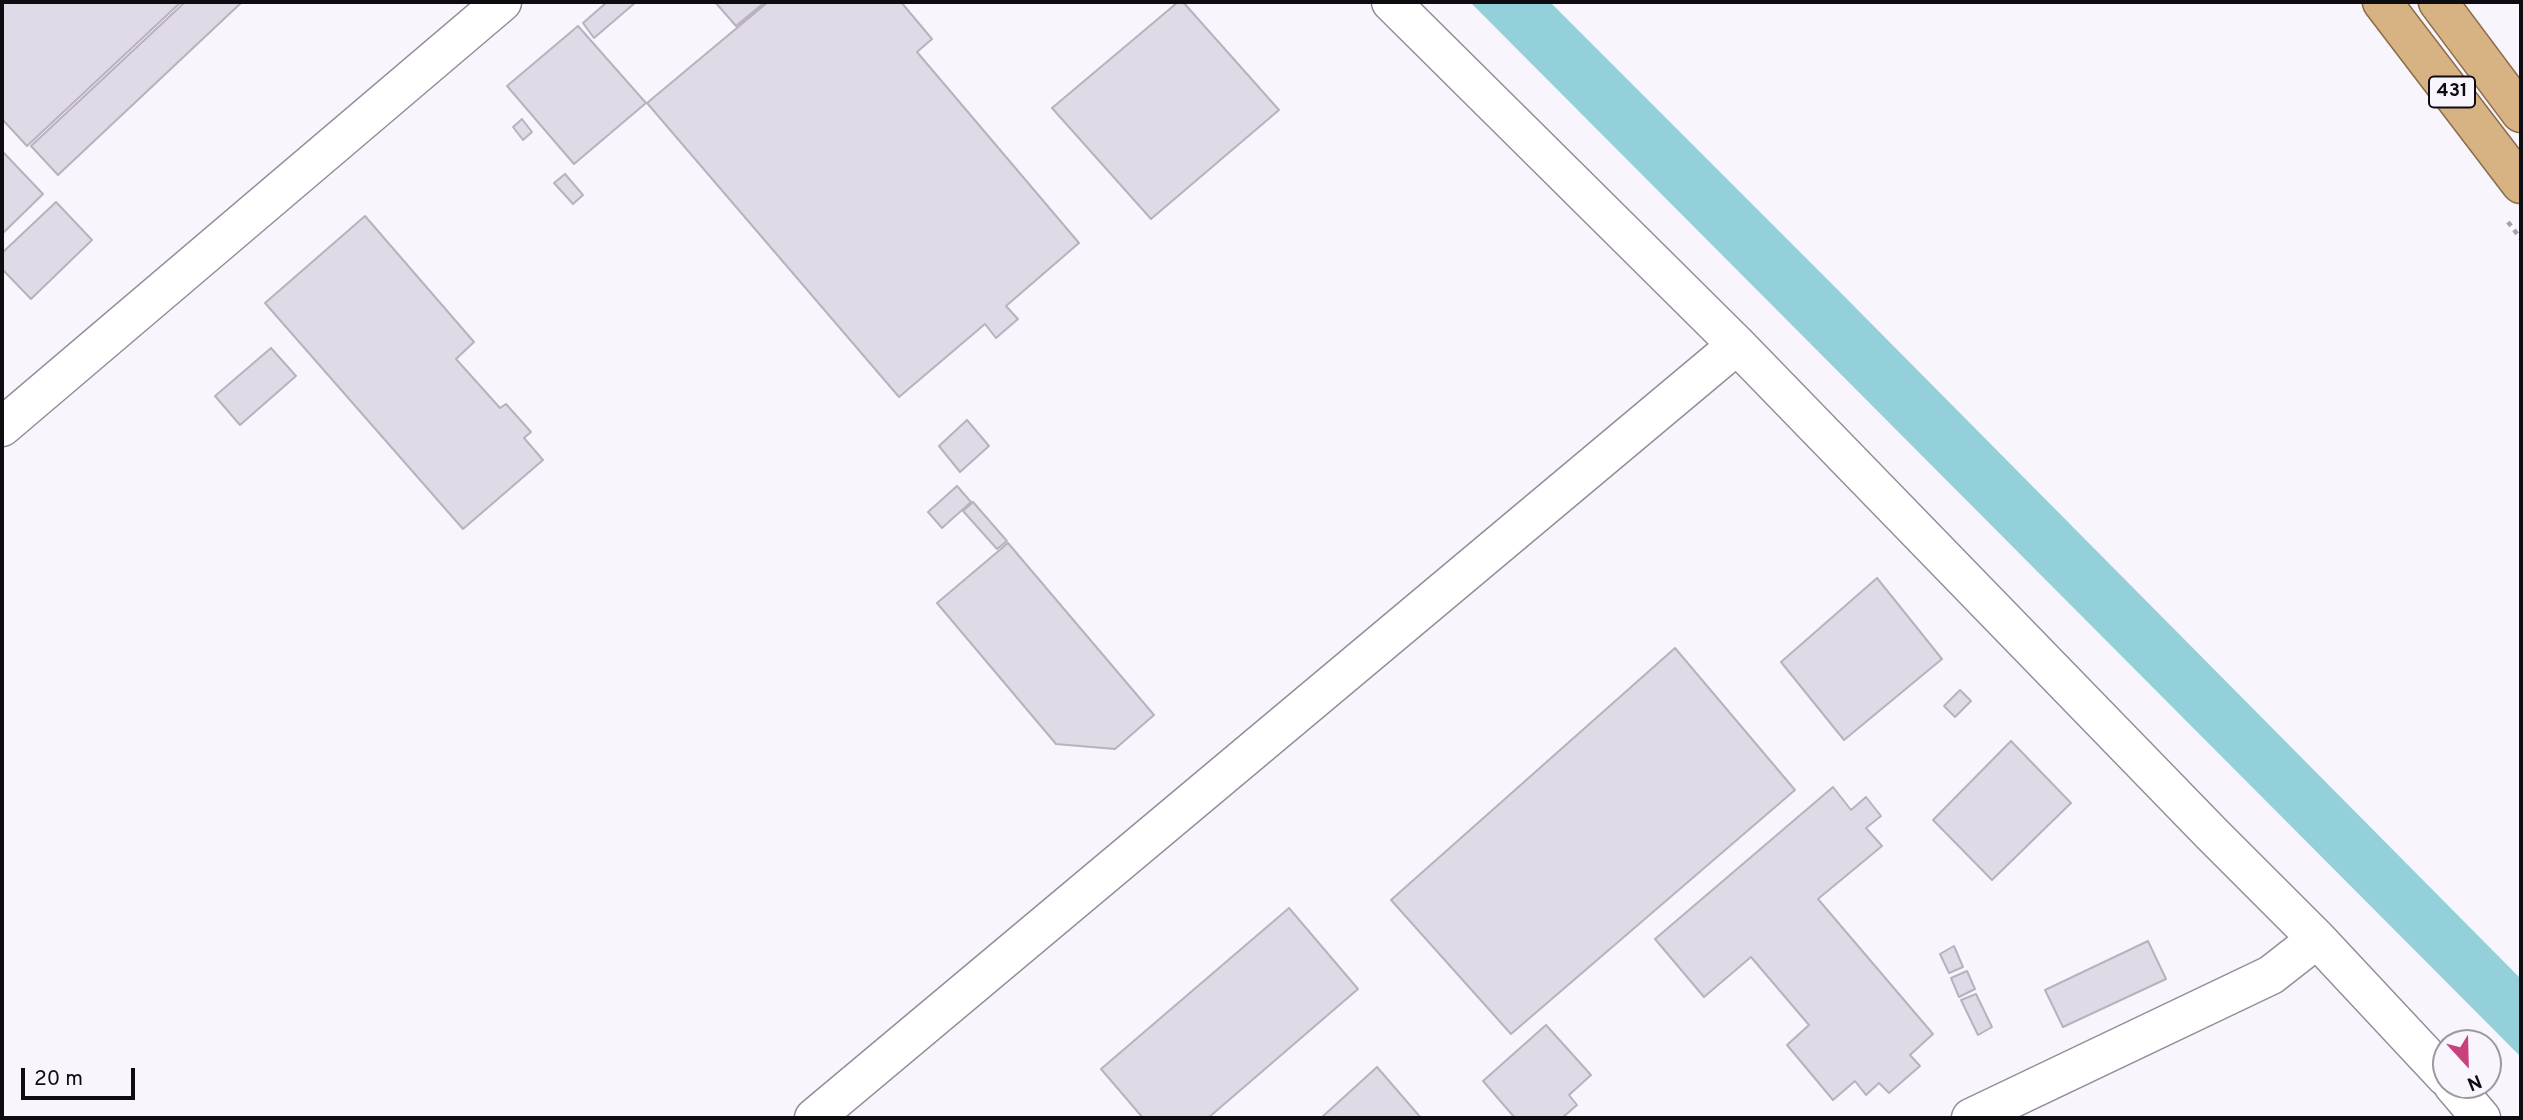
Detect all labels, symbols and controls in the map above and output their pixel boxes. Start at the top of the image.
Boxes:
road number: 431 [2429,76,2475,108]
north arrow [2432,1029,2502,1099]
scale bar [24,1054,138,1098]
text: 20 m [34,1066,83,1093]
text: N [2463,1068,2485,1095]

